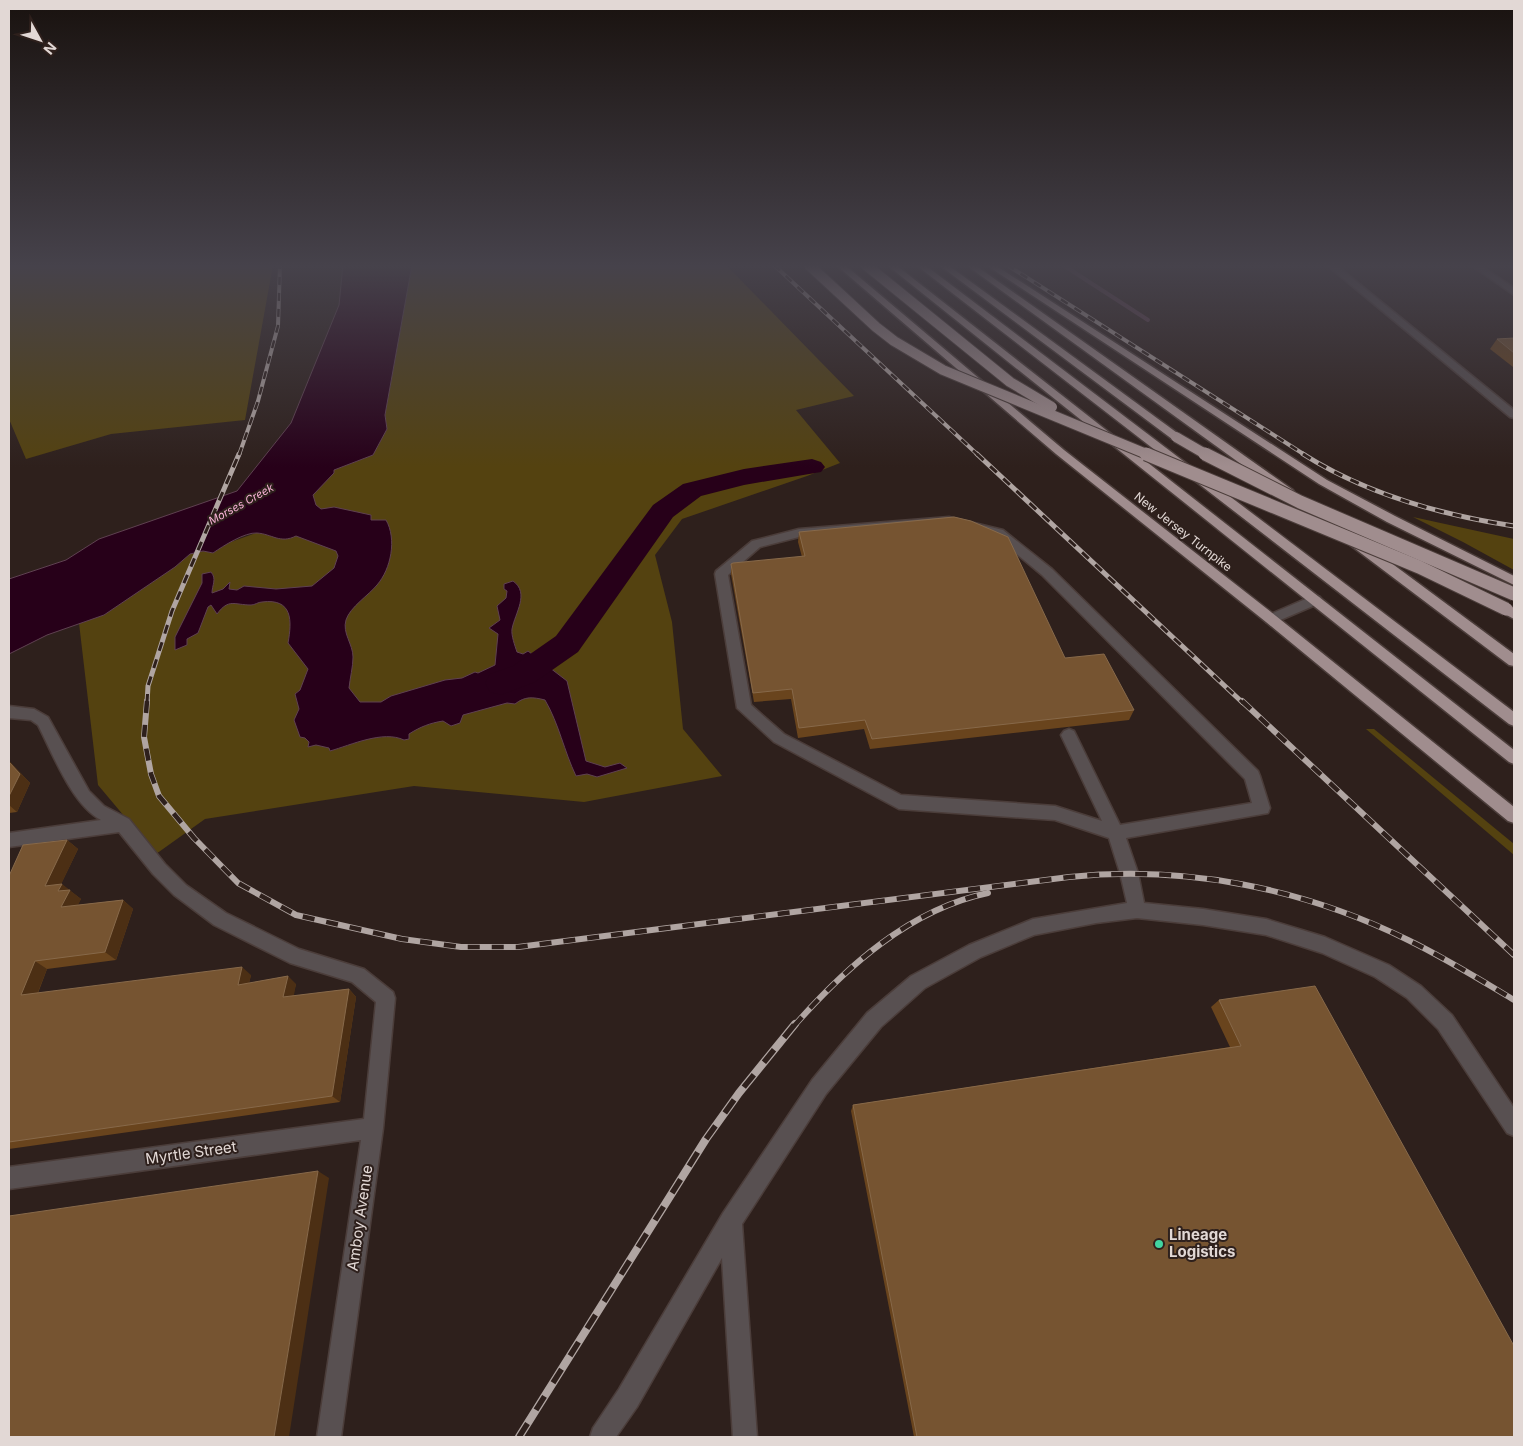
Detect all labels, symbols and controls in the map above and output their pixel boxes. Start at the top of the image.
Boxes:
north arrow [15,15,65,65]
text: N [40,39,60,58]
water label: Morses Creek [206,480,277,528]
street label: New Jersey Turnpike [1131,489,1235,574]
street label: Myrtle Street [144,1137,238,1168]
street label: Amboy Avenue [343,1164,376,1272]
place label: Lineage Logistics [1169,1225,1235,1261]
marker: Lineage Logistics [1153,1238,1165,1250]

